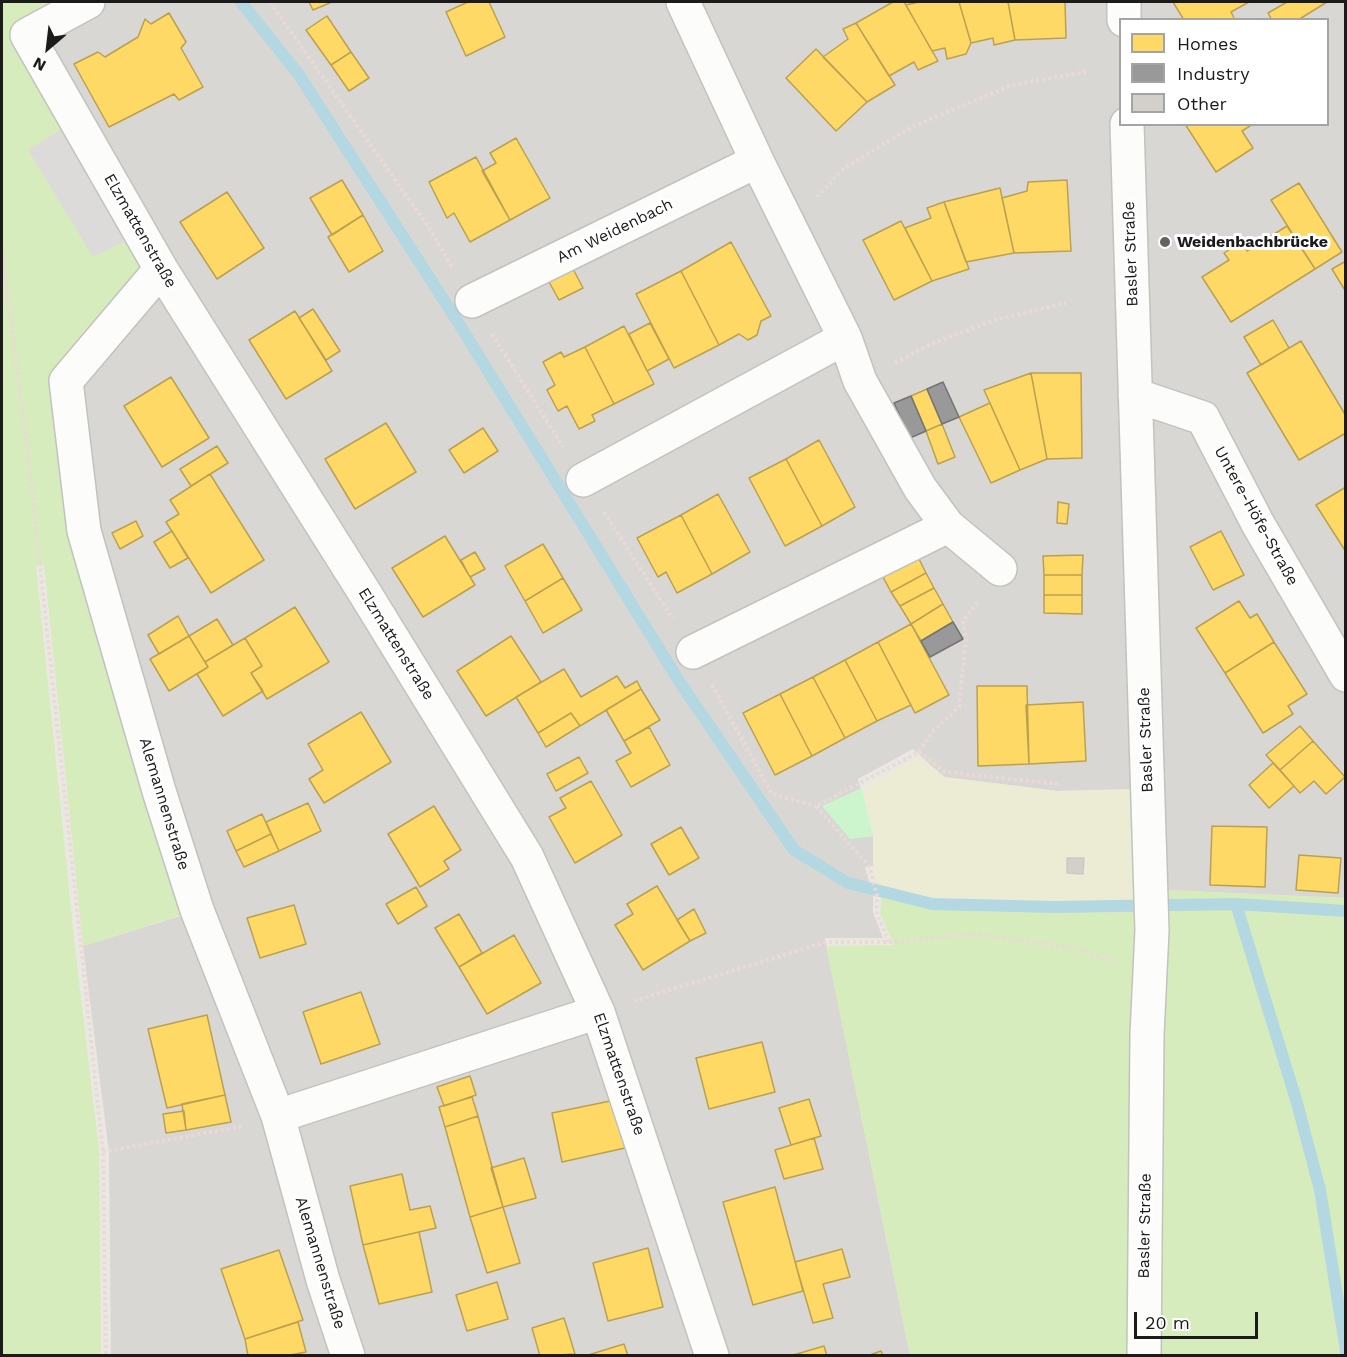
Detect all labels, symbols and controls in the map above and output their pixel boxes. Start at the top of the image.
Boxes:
north arrow [18,18,78,78]
legend [1119,18,1329,126]
text: Homes [1177,33,1238,54]
text: N [30,53,49,76]
text: Industry [1177,63,1249,84]
text: Other [1177,93,1227,114]
street label: Elzmattenstraße [99,170,181,292]
street label: Am Weidenbach [554,195,676,267]
street label: Basler Straße [1120,201,1142,307]
place label: Weidenbachbrücke [1177,232,1328,252]
marker: Weidenbachbrücke [1158,235,1172,249]
street label: Untere-Höfe-Straße [1210,443,1302,589]
street label: Elzmattenstraße [354,584,438,704]
street label: Basler Straße [1135,687,1157,793]
street label: Alemannenstraße [135,735,193,873]
street label: Elzmattenstraße [589,1010,649,1138]
street label: Basler Straße [1134,1173,1156,1279]
street label: Alemannenstraße [291,1194,349,1332]
scale bar [1137,1300,1262,1338]
text: 20 m [1145,1312,1190,1333]

